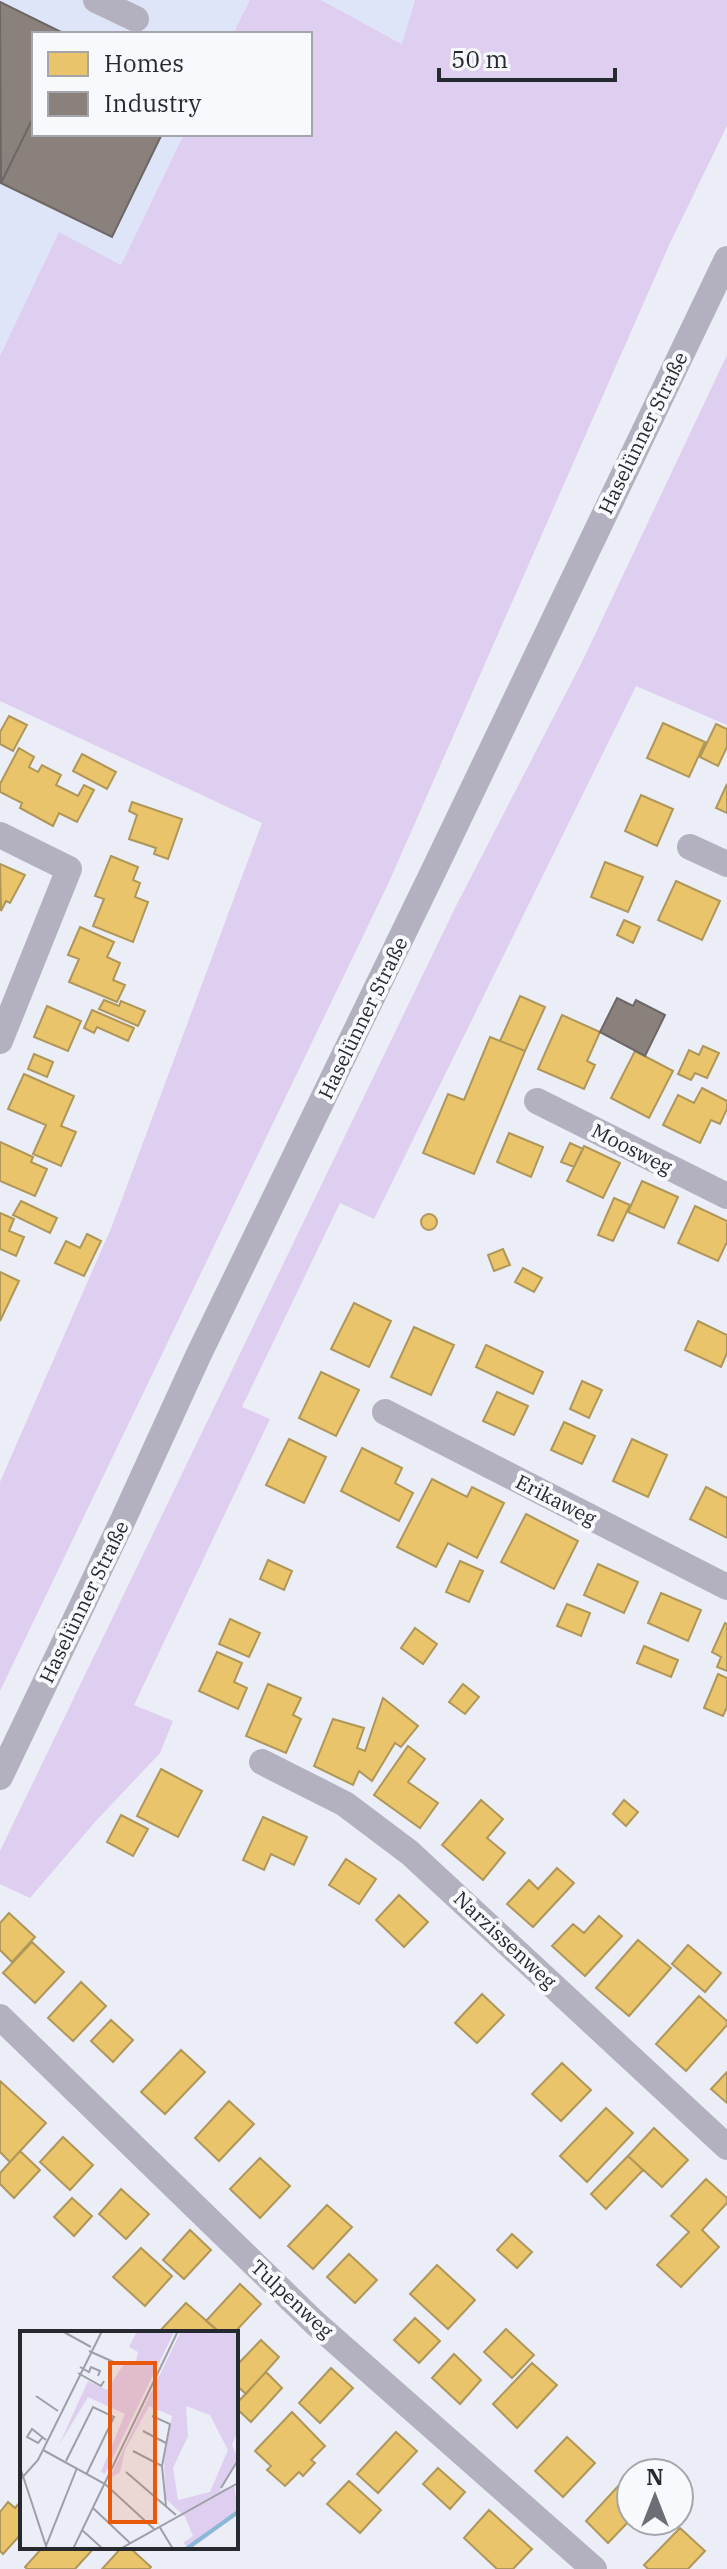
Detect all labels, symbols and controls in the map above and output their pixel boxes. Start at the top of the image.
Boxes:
legend [32,32,312,136]
scale bar [439,32,615,82]
text: 50 m [451,43,508,75]
text: Homes [104,47,184,79]
text: Industry [104,87,201,119]
street label: Haselünner Straße [592,347,694,518]
street label: Haselünner Straße [312,932,414,1103]
street label: Moosweg [587,1117,677,1180]
street label: Erikaweg [511,1468,601,1531]
street label: Haselünner Straße [33,1516,135,1687]
street label: Narzissenweg [448,1885,563,1994]
street label: Tulpenweg [245,2253,340,2344]
inset map [20,2331,238,2549]
north arrow [615,2457,695,2537]
text: N [646,2462,664,2491]

